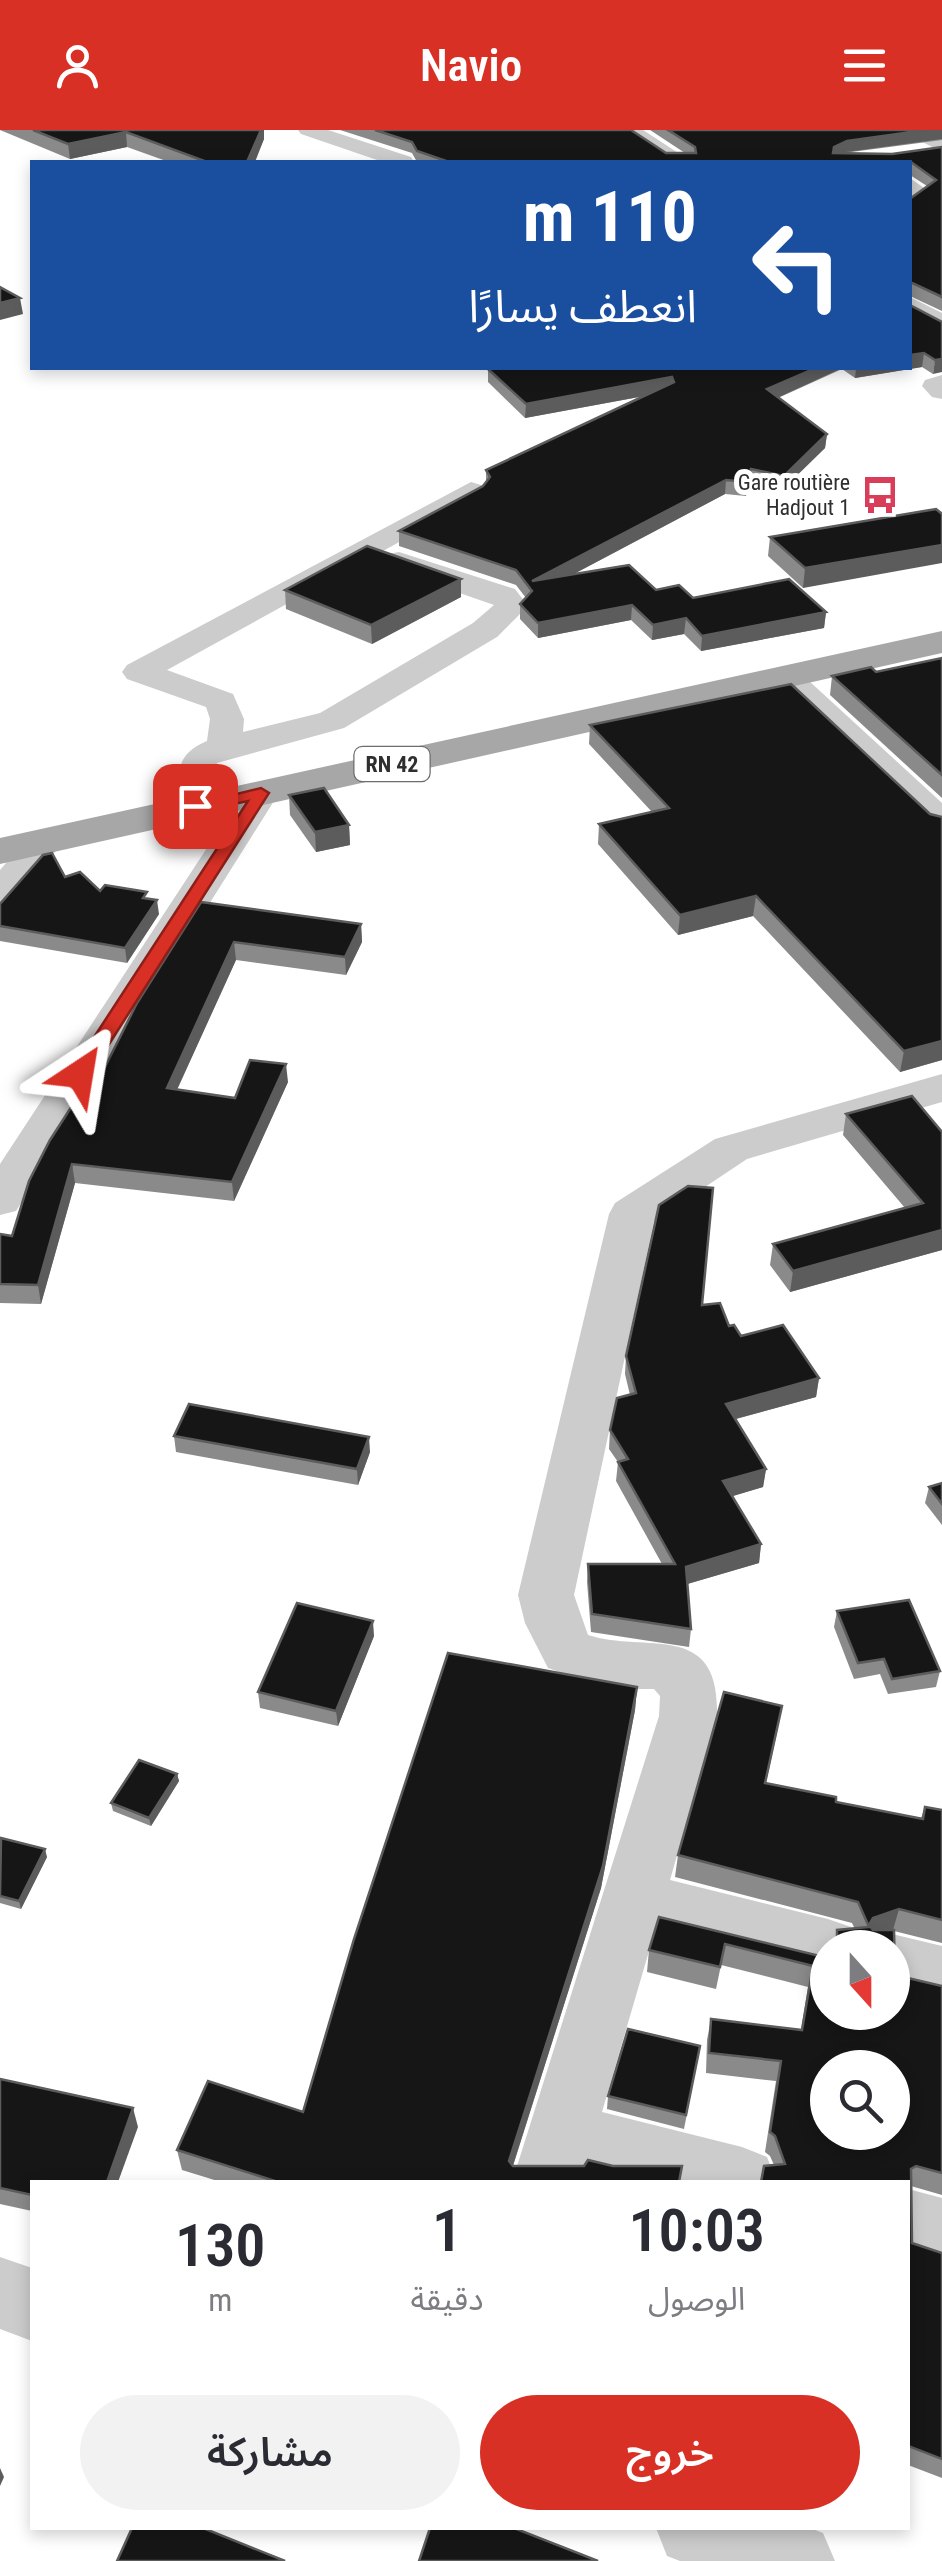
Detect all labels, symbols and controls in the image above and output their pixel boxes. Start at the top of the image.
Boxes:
icon: person [50,38,105,93]
icon: menu [837,38,892,93]
text: Navio [420,39,522,92]
text: 110 m [523,176,697,258]
icon: left [732,200,862,330]
text: انعطف يسارًا [468,280,697,333]
place label: Gare routière Hadjout 1 [738,470,850,520]
bus stop icon: Gare routière Hadjout 1 [859,474,901,516]
road number: RN 42 [354,747,430,781]
pin [153,764,238,849]
icon: arrive [168,779,223,834]
position arrow [28,1022,132,1126]
north arrow [810,1930,910,2030]
map controls [810,1930,910,2150]
button: search [810,2050,910,2150]
text: 1 [432,2195,462,2266]
text: 10:03 [628,2195,765,2266]
text: 130 [175,2210,266,2281]
text: دقيقة [411,2280,483,2318]
text: الوصول [648,2280,745,2318]
text: m [208,2281,232,2319]
button: مشاركة [80,2395,460,2510]
button: خروج [480,2395,860,2510]

